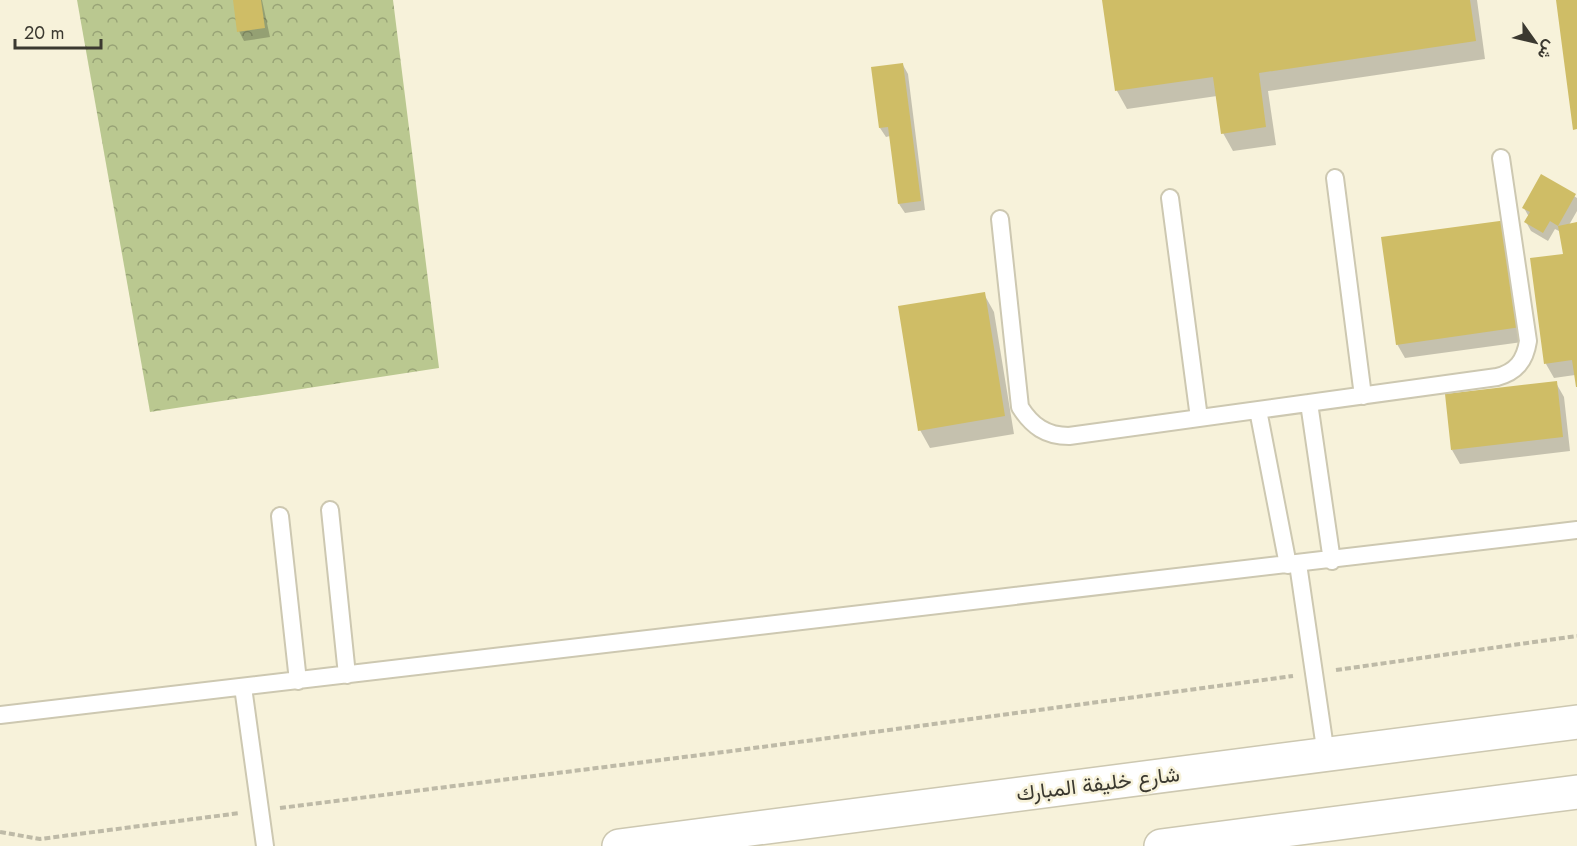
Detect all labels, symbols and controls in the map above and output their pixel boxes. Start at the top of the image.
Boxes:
scale bar [15,12,100,50]
north arrow [1505,12,1565,72]
text: 20 m [24,20,64,46]
text: ش [1532,36,1562,65]
street label: شارع خليفة المبارك [1015,759,1181,809]

